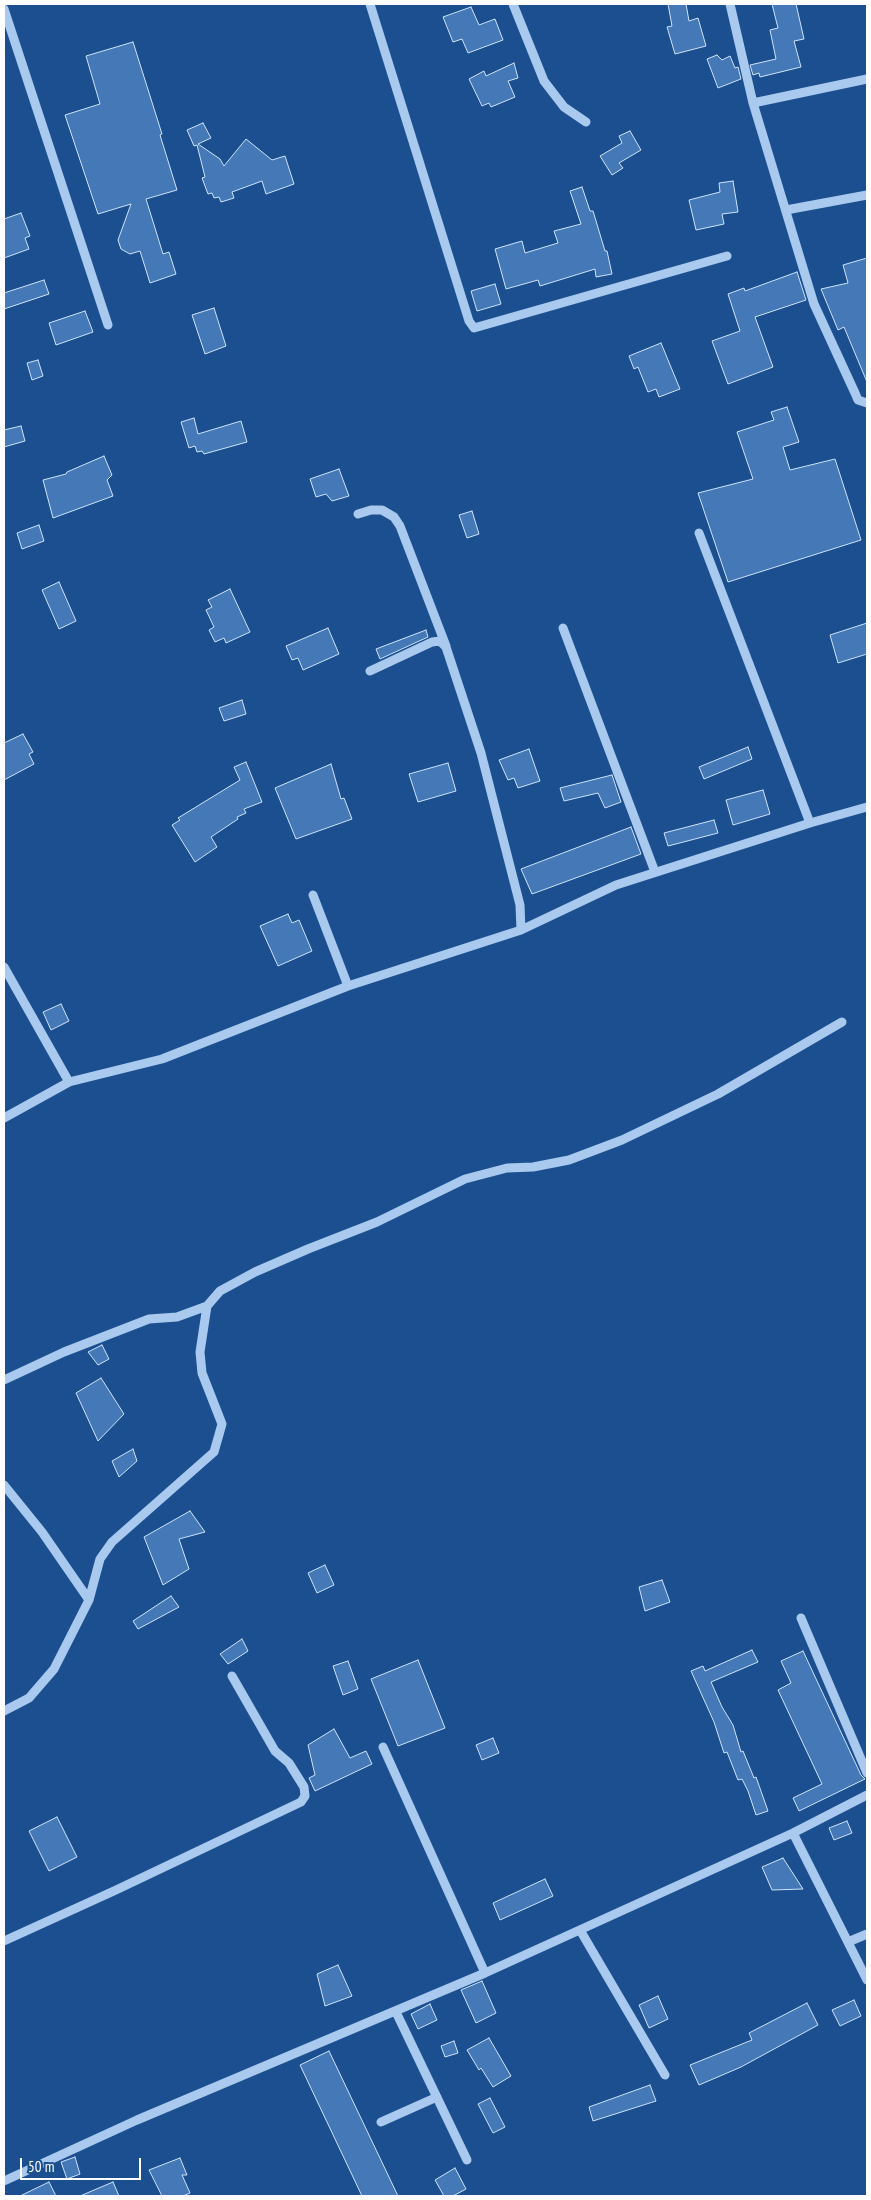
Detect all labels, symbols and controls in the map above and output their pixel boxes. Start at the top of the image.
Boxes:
scale bar [22,2148,144,2180]
text: 50 m [28,2157,54,2176]

